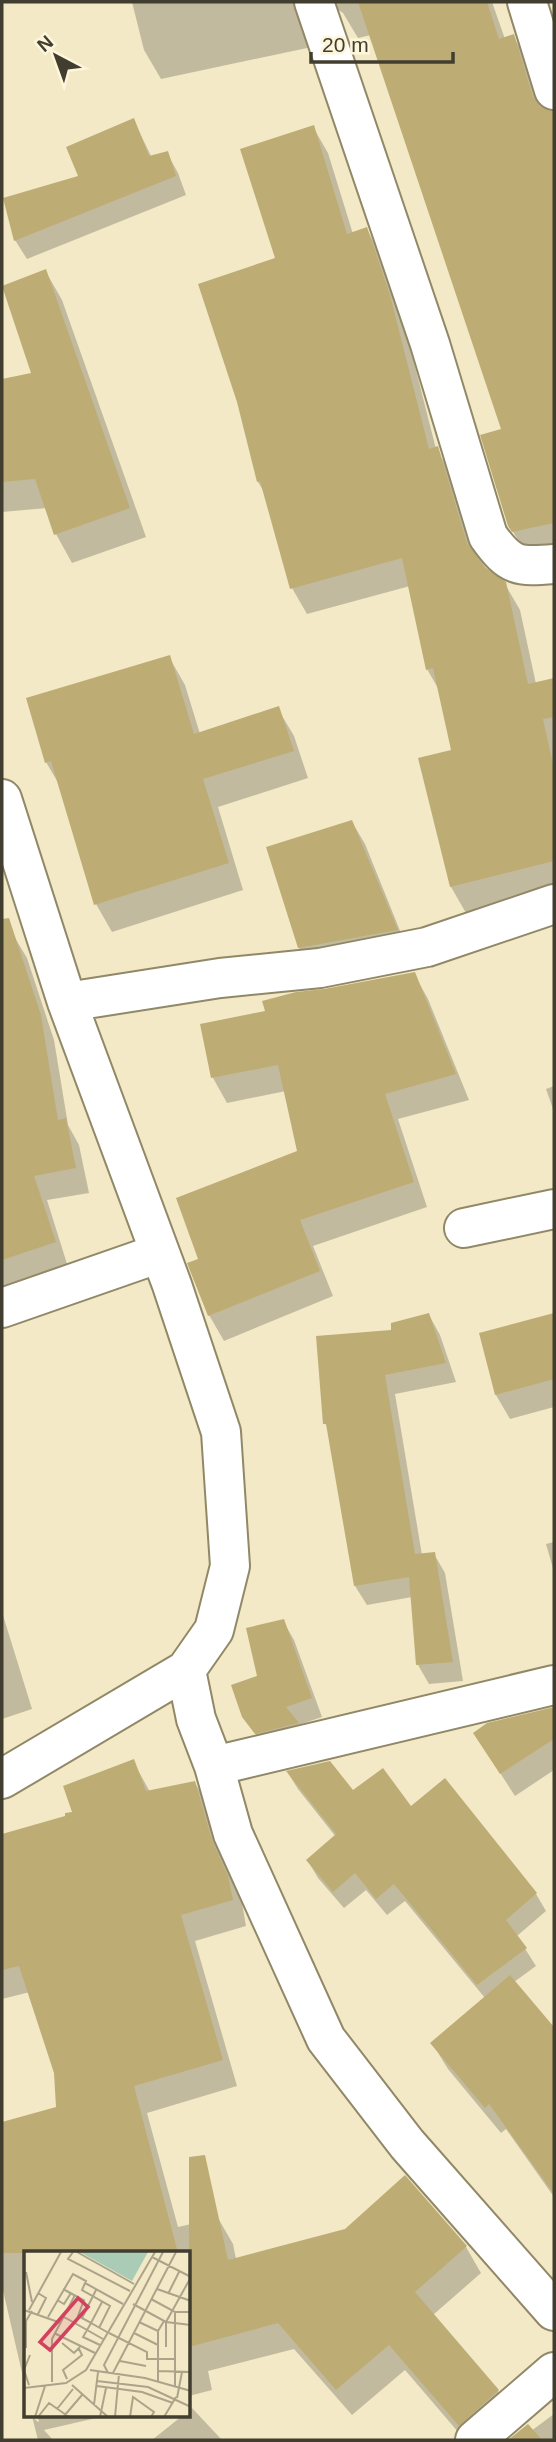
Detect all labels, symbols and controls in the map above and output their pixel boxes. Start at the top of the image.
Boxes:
north arrow [21,21,91,91]
scale bar [311,21,453,65]
text: N [33,31,57,56]
text: 20 m [322,33,369,56]
inset map [24,2251,191,2418]

